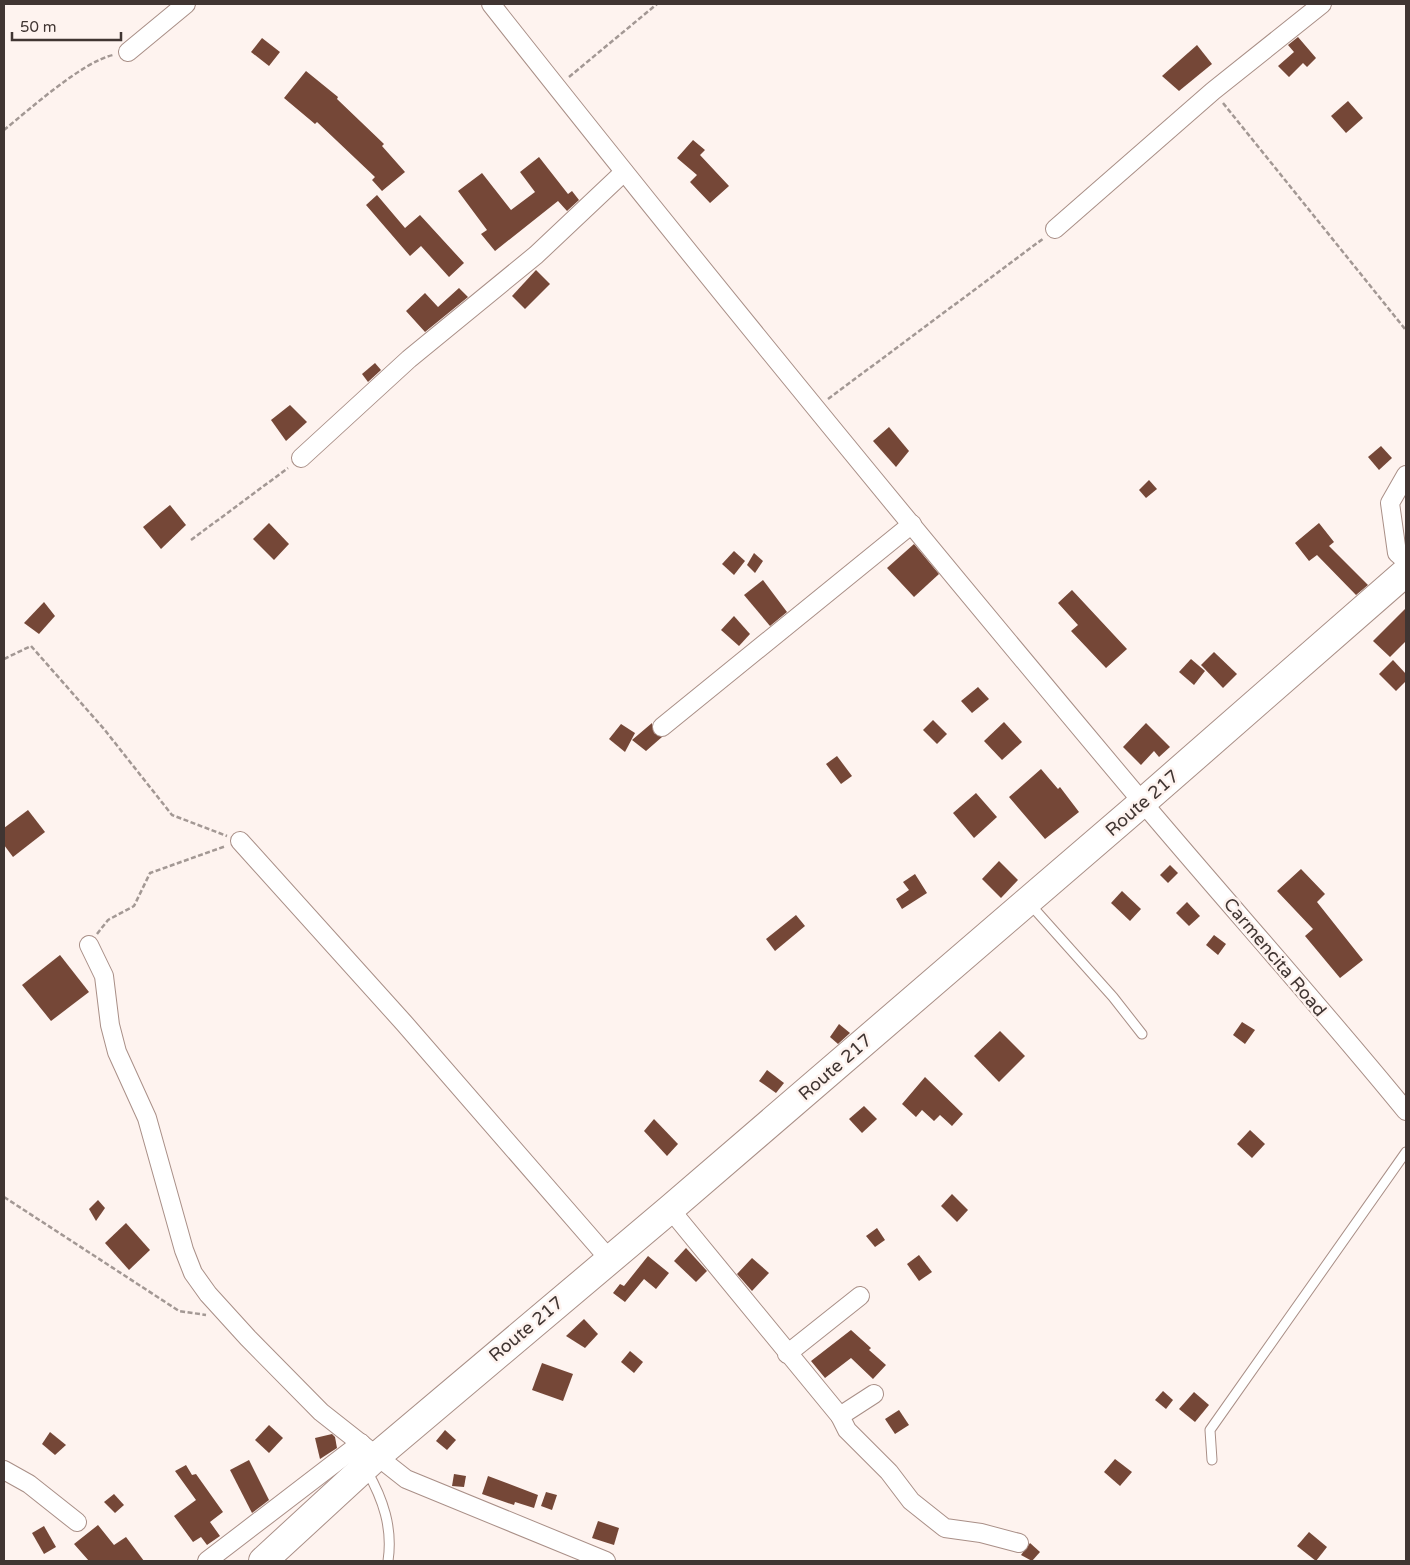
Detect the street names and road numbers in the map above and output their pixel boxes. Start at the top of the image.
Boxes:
street label: Route 217 [1101,765,1183,841]
street label: Carmencita Road [1219,893,1331,1021]
street label: Route 217 [794,1029,876,1105]
street label: Route 217 [484,1292,568,1366]

